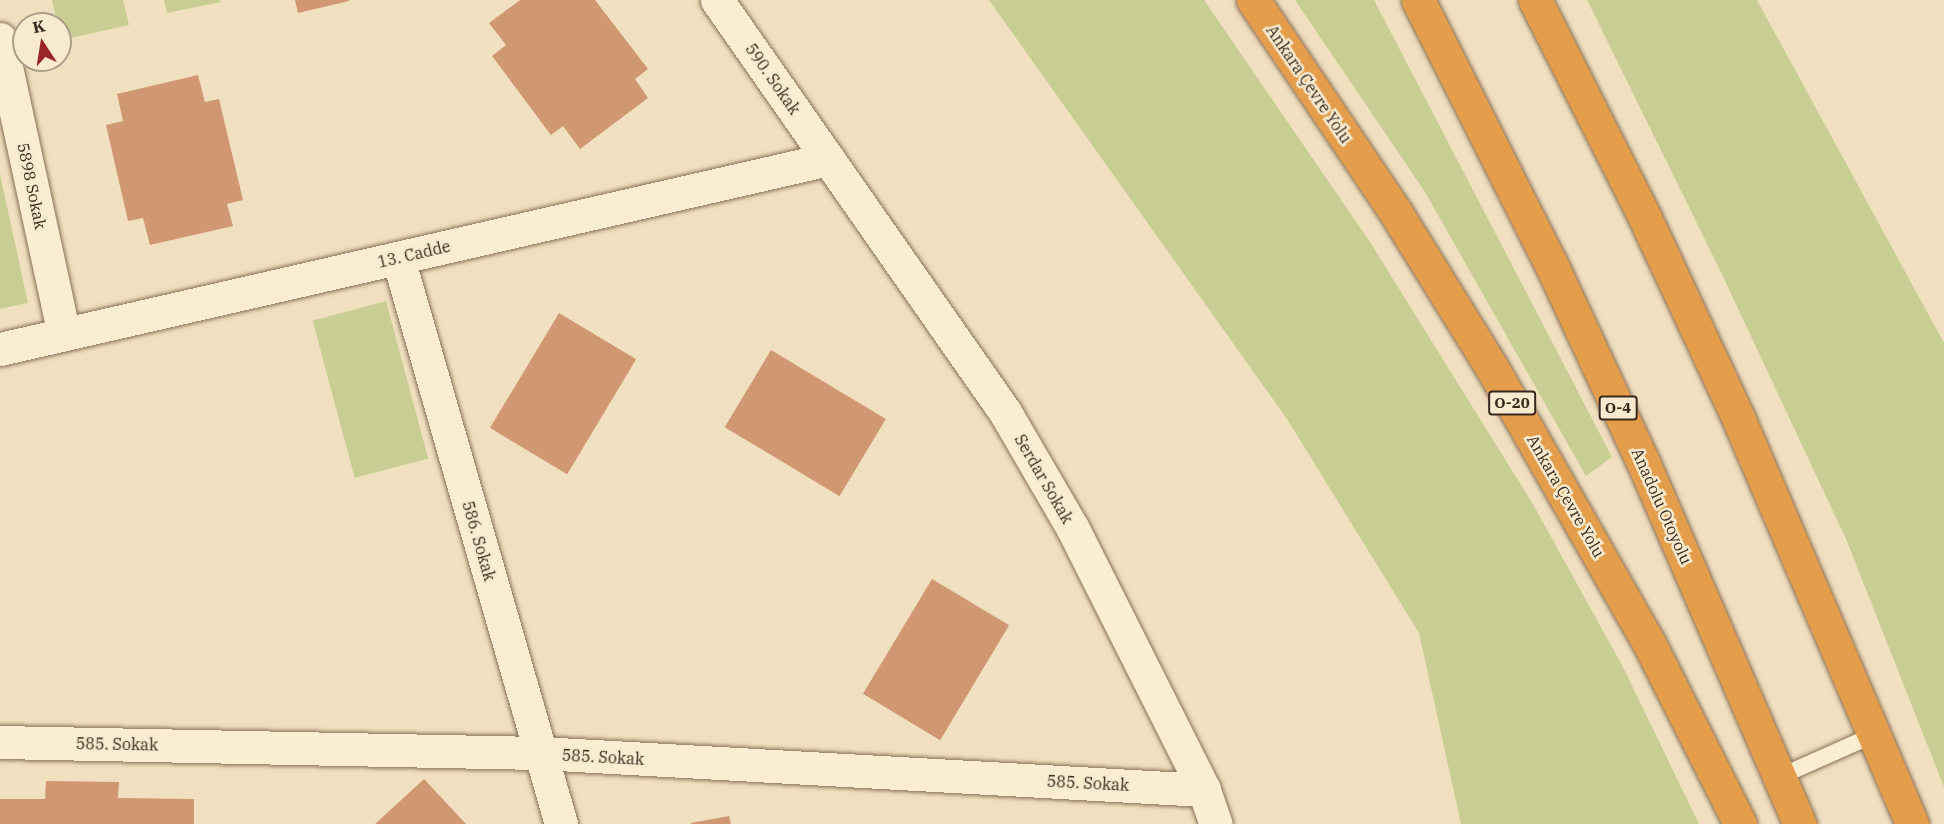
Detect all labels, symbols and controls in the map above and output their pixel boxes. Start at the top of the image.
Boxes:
north arrow [12,12,72,72]
text: K [31,15,47,37]
street label: Ankara Çevre Yolu [1262,21,1356,147]
street label: 590. Sokak [741,40,805,118]
street label: 5898 Sokak [13,141,51,231]
street label: 13. Cadde [376,236,452,272]
road number: O-20 [1488,391,1536,415]
road number: O-4 [1598,396,1638,420]
street label: Serdar Sokak [1011,431,1077,527]
street label: Ankara Çevre Yolu [1523,431,1609,561]
street label: Anadolu Otoyolu [1628,445,1696,567]
street label: 586. Sokak [458,499,500,583]
street label: 585. Sokak [76,734,158,754]
street label: 585. Sokak [561,745,645,769]
street label: 585. Sokak [1046,771,1130,795]

